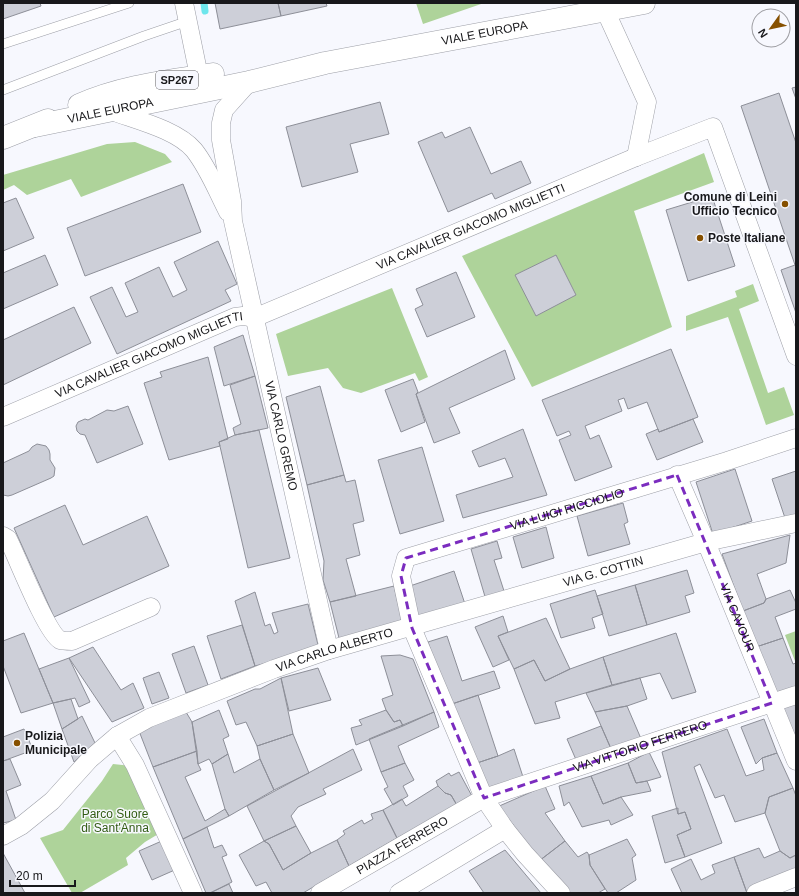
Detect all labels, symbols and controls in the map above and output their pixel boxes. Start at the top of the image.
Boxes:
north arrow [751,8,791,48]
street label: VIALE EUROPA [440,18,529,48]
text: N [755,27,770,40]
road number: SP267 [156,71,198,89]
street label: VIALE EUROPA [66,95,155,126]
street label: VIA CAVALIER GIACOMO MIGLIETTI [374,181,567,273]
place label: Comune di Leini Ufficio Tecnico [684,190,777,218]
marker: Comune di Leini Ufficio Tecnico [780,199,790,209]
place label: Poste Italiane [708,231,786,245]
marker: Poste Italiane [695,233,705,243]
street label: VIA CAVALIER GIACOMO MIGLIETTI [53,309,244,401]
street label: VIA CARLO GREMO [262,380,300,492]
street label: VIA LUIGI RICCIOLIO [508,486,625,533]
street label: VIA G. COTTIN [562,553,645,590]
street label: VIA CAVOUR [717,582,758,654]
street label: VIA CARLO ALBERTO [274,625,395,675]
street label: VIA VITTORIO FERRERO [571,718,709,775]
place label: Polizia Municipale [25,729,87,757]
marker: Polizia Municipale [12,738,22,748]
park label: Parco Suore di Sant'Anna [81,807,149,835]
street label: PIAZZA FERRERO [354,813,450,877]
scale bar [10,862,75,888]
text: 20 m [16,869,43,883]

